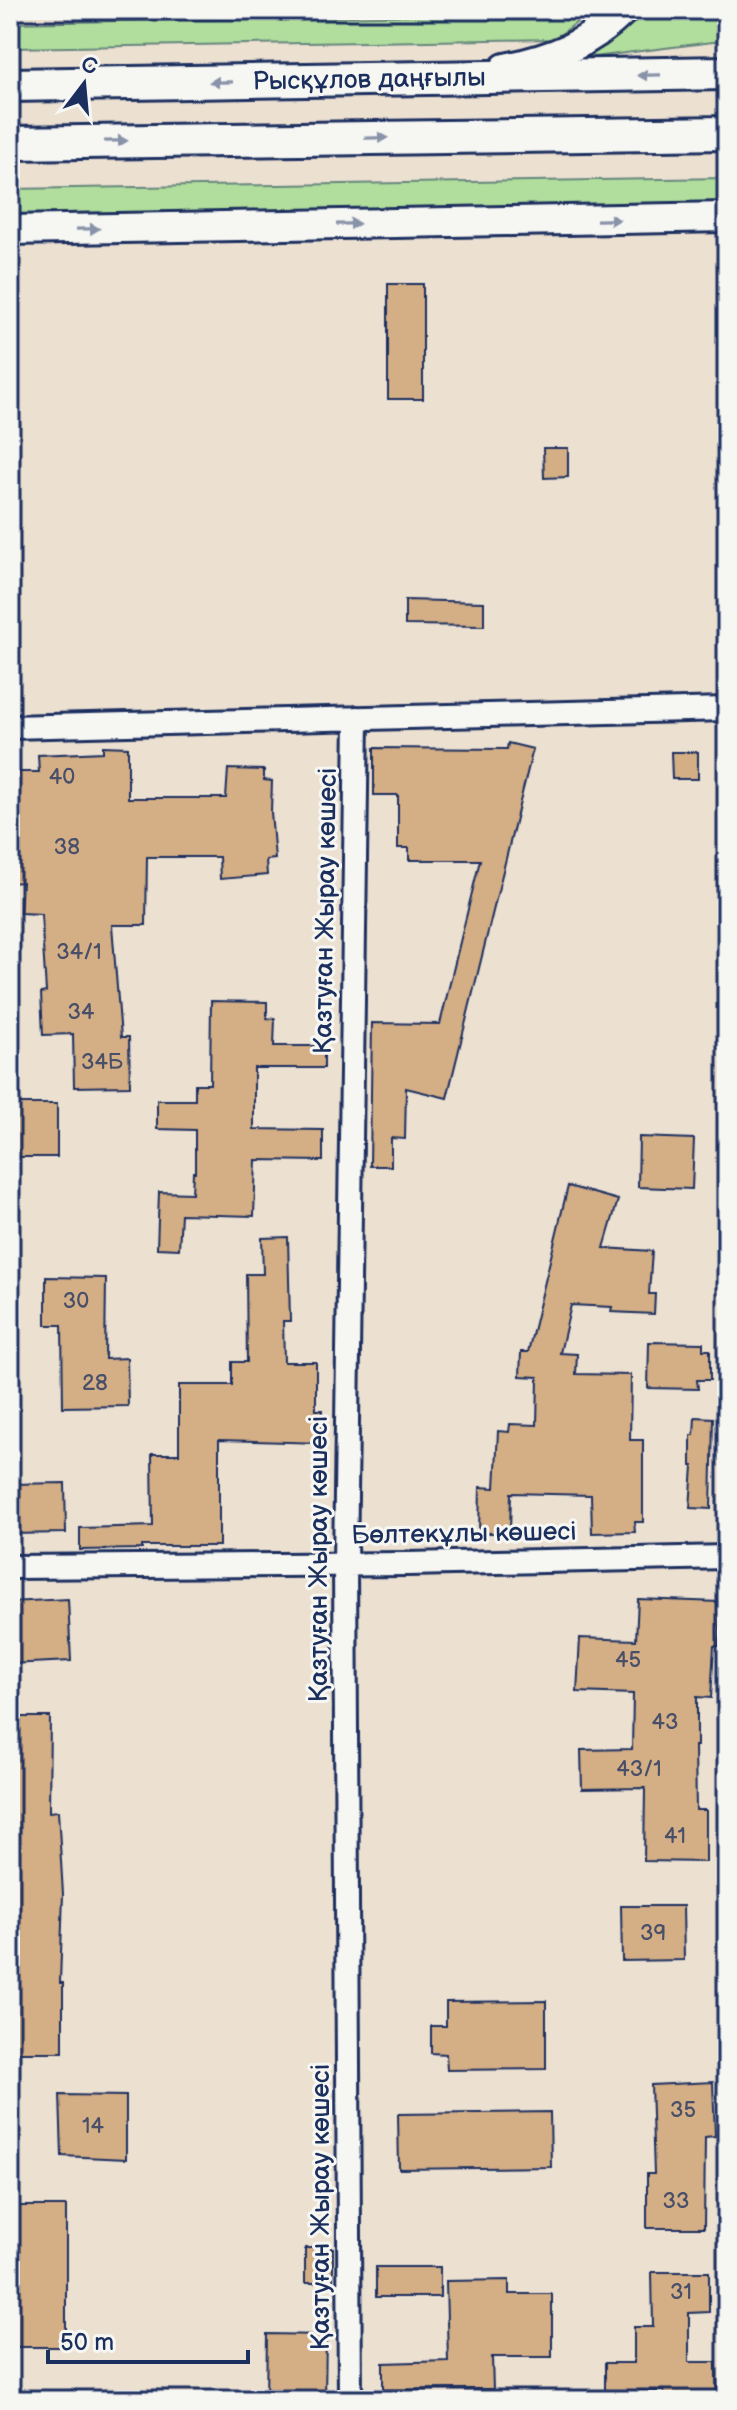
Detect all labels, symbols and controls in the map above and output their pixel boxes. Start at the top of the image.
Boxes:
north arrow [44,44,124,124]
text: С [78,51,100,81]
street label: Рысқұлов даңғылы [252,62,486,98]
one-way arrow [636,68,661,81]
one-way arrow [208,76,233,88]
one-way arrow [364,132,389,144]
one-way arrow [104,135,129,148]
one-way arrow [596,213,621,226]
one-way arrow [336,218,361,231]
one-way arrow [76,223,101,235]
house number: 40 [49,764,75,791]
street label: Қазтуған Жырау көшесі [308,767,344,1055]
house number: 38 [54,834,80,861]
house number: 34/1 [56,939,102,966]
house number: 34 [68,999,95,1026]
house number: 34Б [81,1049,124,1076]
house number: 30 [63,1288,89,1315]
house number: 28 [82,1370,108,1397]
street label: Қазтуған Жырау көшесі [304,1416,335,1702]
street label: Бөлтекұлы көшесі [351,1517,577,1551]
house number: 45 [615,1647,641,1674]
house number: 43 [652,1709,678,1736]
house number: 43/1 [616,1756,662,1783]
house number: 41 [664,1823,686,1850]
house number: 39 [640,1920,666,1947]
street label: Қазтуған Жырау көшесі [306,2064,337,2350]
house number: 35 [670,2097,696,2124]
house number: 14 [82,2113,105,2140]
house number: 33 [662,2188,690,2215]
house number: 31 [670,2279,692,2306]
scale bar [48,2314,248,2364]
text: 50 m [60,2328,114,2357]

